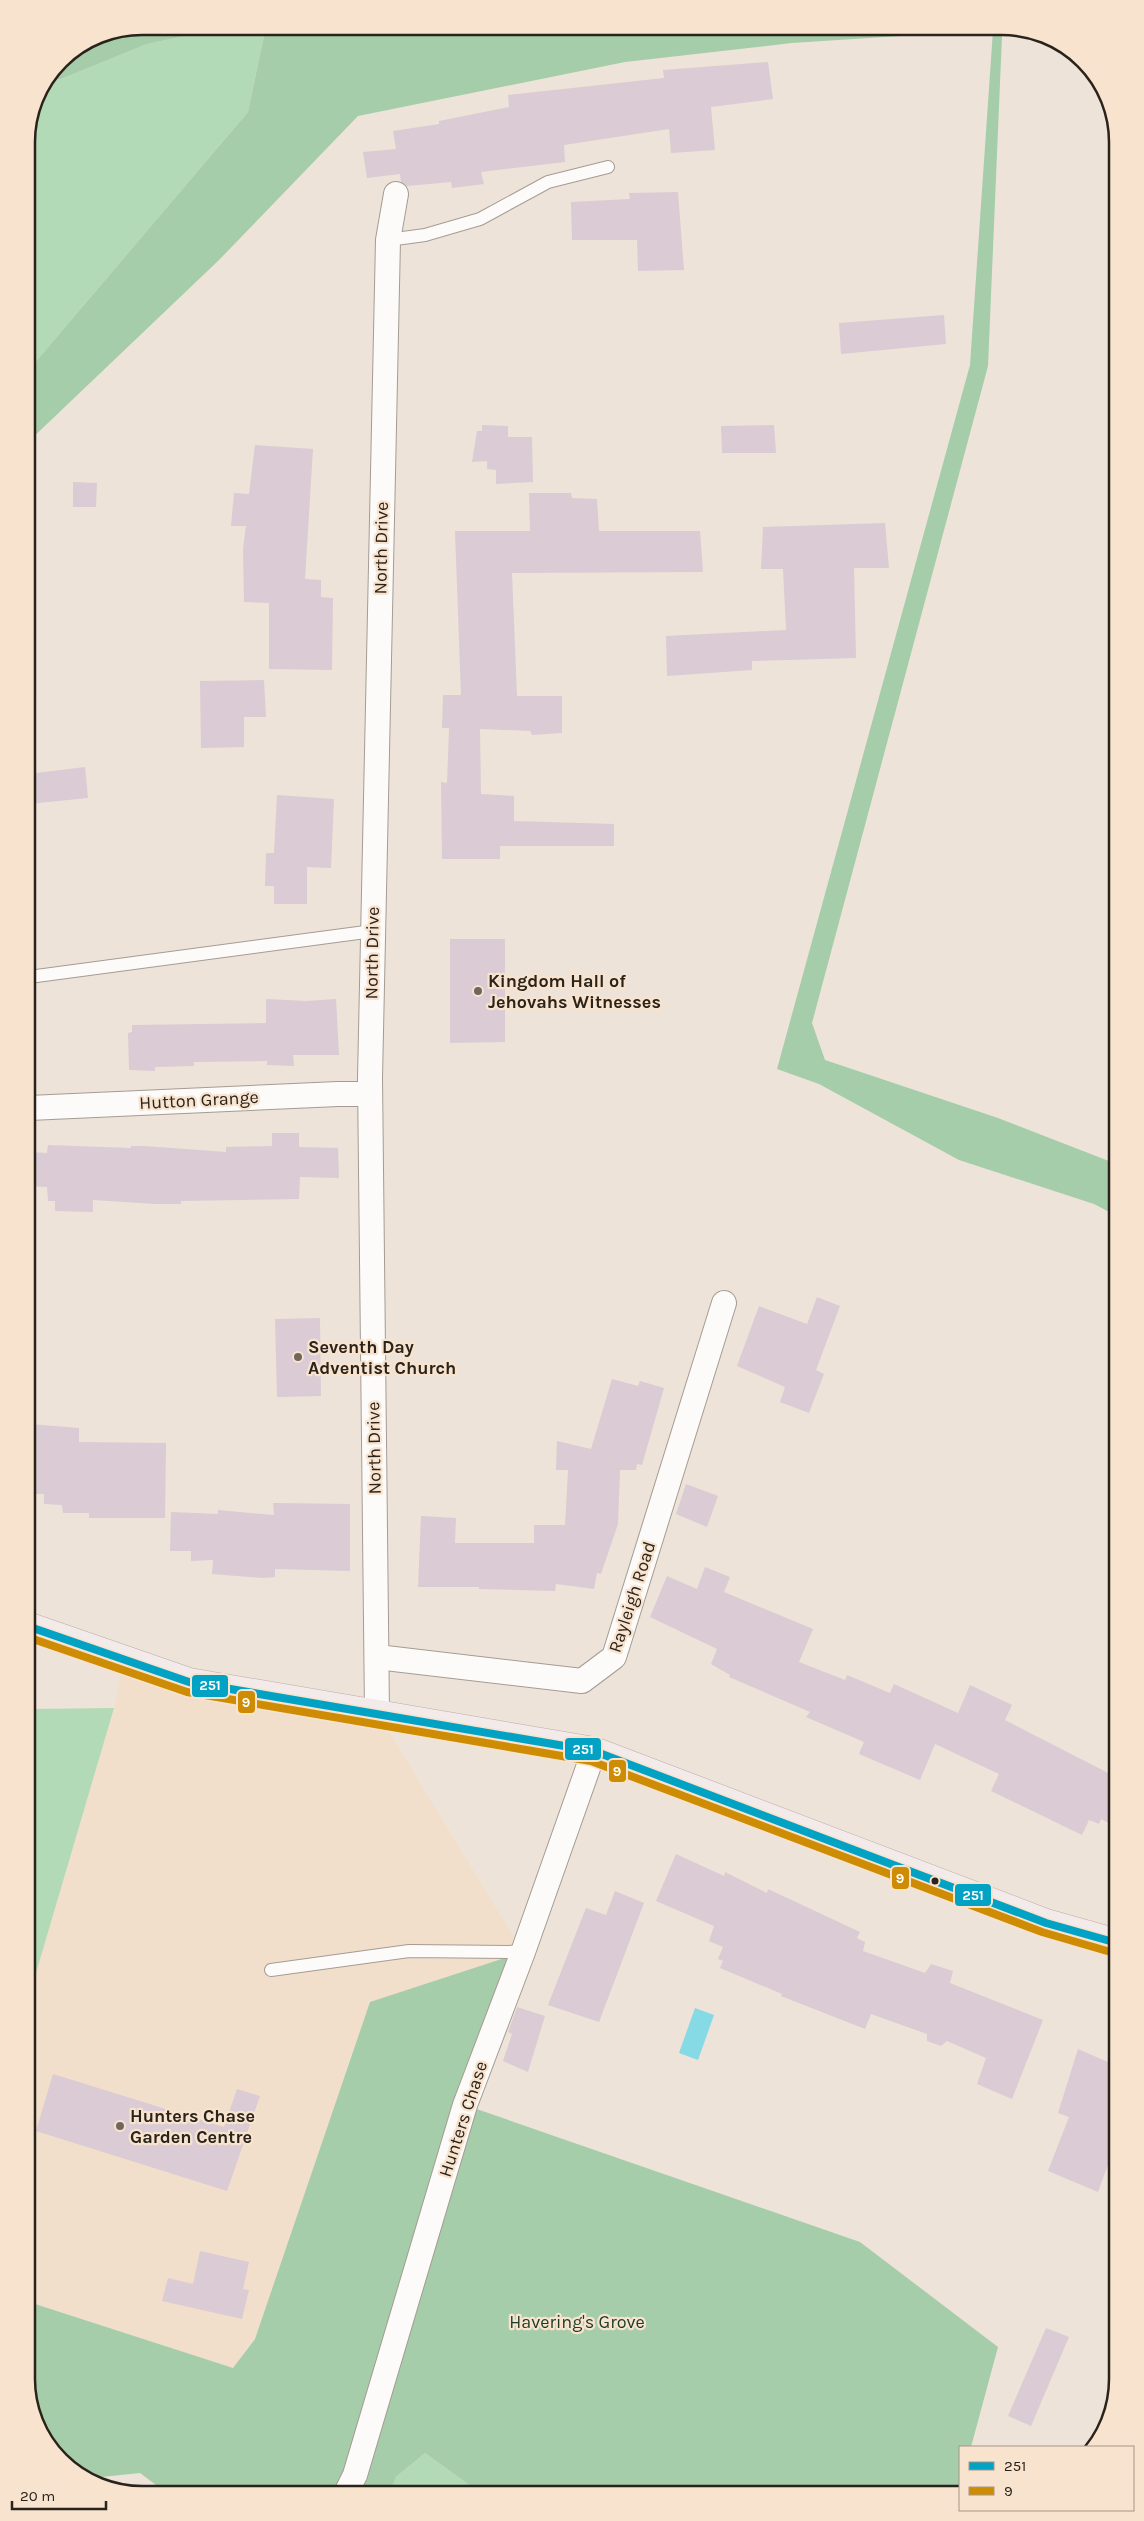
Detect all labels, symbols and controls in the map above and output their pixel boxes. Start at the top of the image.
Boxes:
street label: North Drive [369,502,393,594]
street label: North Drive [360,907,384,999]
place label: Kingdom Hall of Jehovahs Witnesses [488,970,661,1013]
marker: Kingdom Hall of Jehovahs Witnesses [472,985,484,997]
street label: Hutton Grange [139,1086,259,1114]
place label: Seventh Day Adventist Church [308,1336,456,1379]
marker: Seventh Day Adventist Church [292,1351,304,1363]
street label: North Drive [362,1402,386,1494]
street label: Rayleigh Road [604,1539,660,1655]
line badge: 251 [191,1674,229,1698]
text: 251 [199,1677,221,1694]
line badge: 9 [237,1690,256,1714]
text: 9 [242,1694,250,1711]
line badge: 251 [564,1737,602,1761]
text: 251 [572,1741,594,1758]
line badge: 9 [608,1759,627,1783]
text: 9 [613,1763,621,1780]
line badge: 9 [891,1866,910,1890]
text: 9 [896,1870,904,1887]
unlabelled marker [930,1876,940,1886]
line badge: 251 [954,1883,992,1907]
text: 251 [962,1887,984,1904]
street label: Hunters Chase [434,2058,492,2180]
place label: Hunters Chase Garden Centre [130,2105,255,2148]
marker: Hunters Chase Garden Centre [114,2120,126,2132]
park label: Havering's Grove [509,2311,645,2333]
legend [959,2446,1134,2511]
text: 251 [1004,2457,1026,2475]
scale bar [12,2478,106,2510]
text: 9 [1004,2482,1013,2500]
text: 20 m [20,2487,55,2505]

